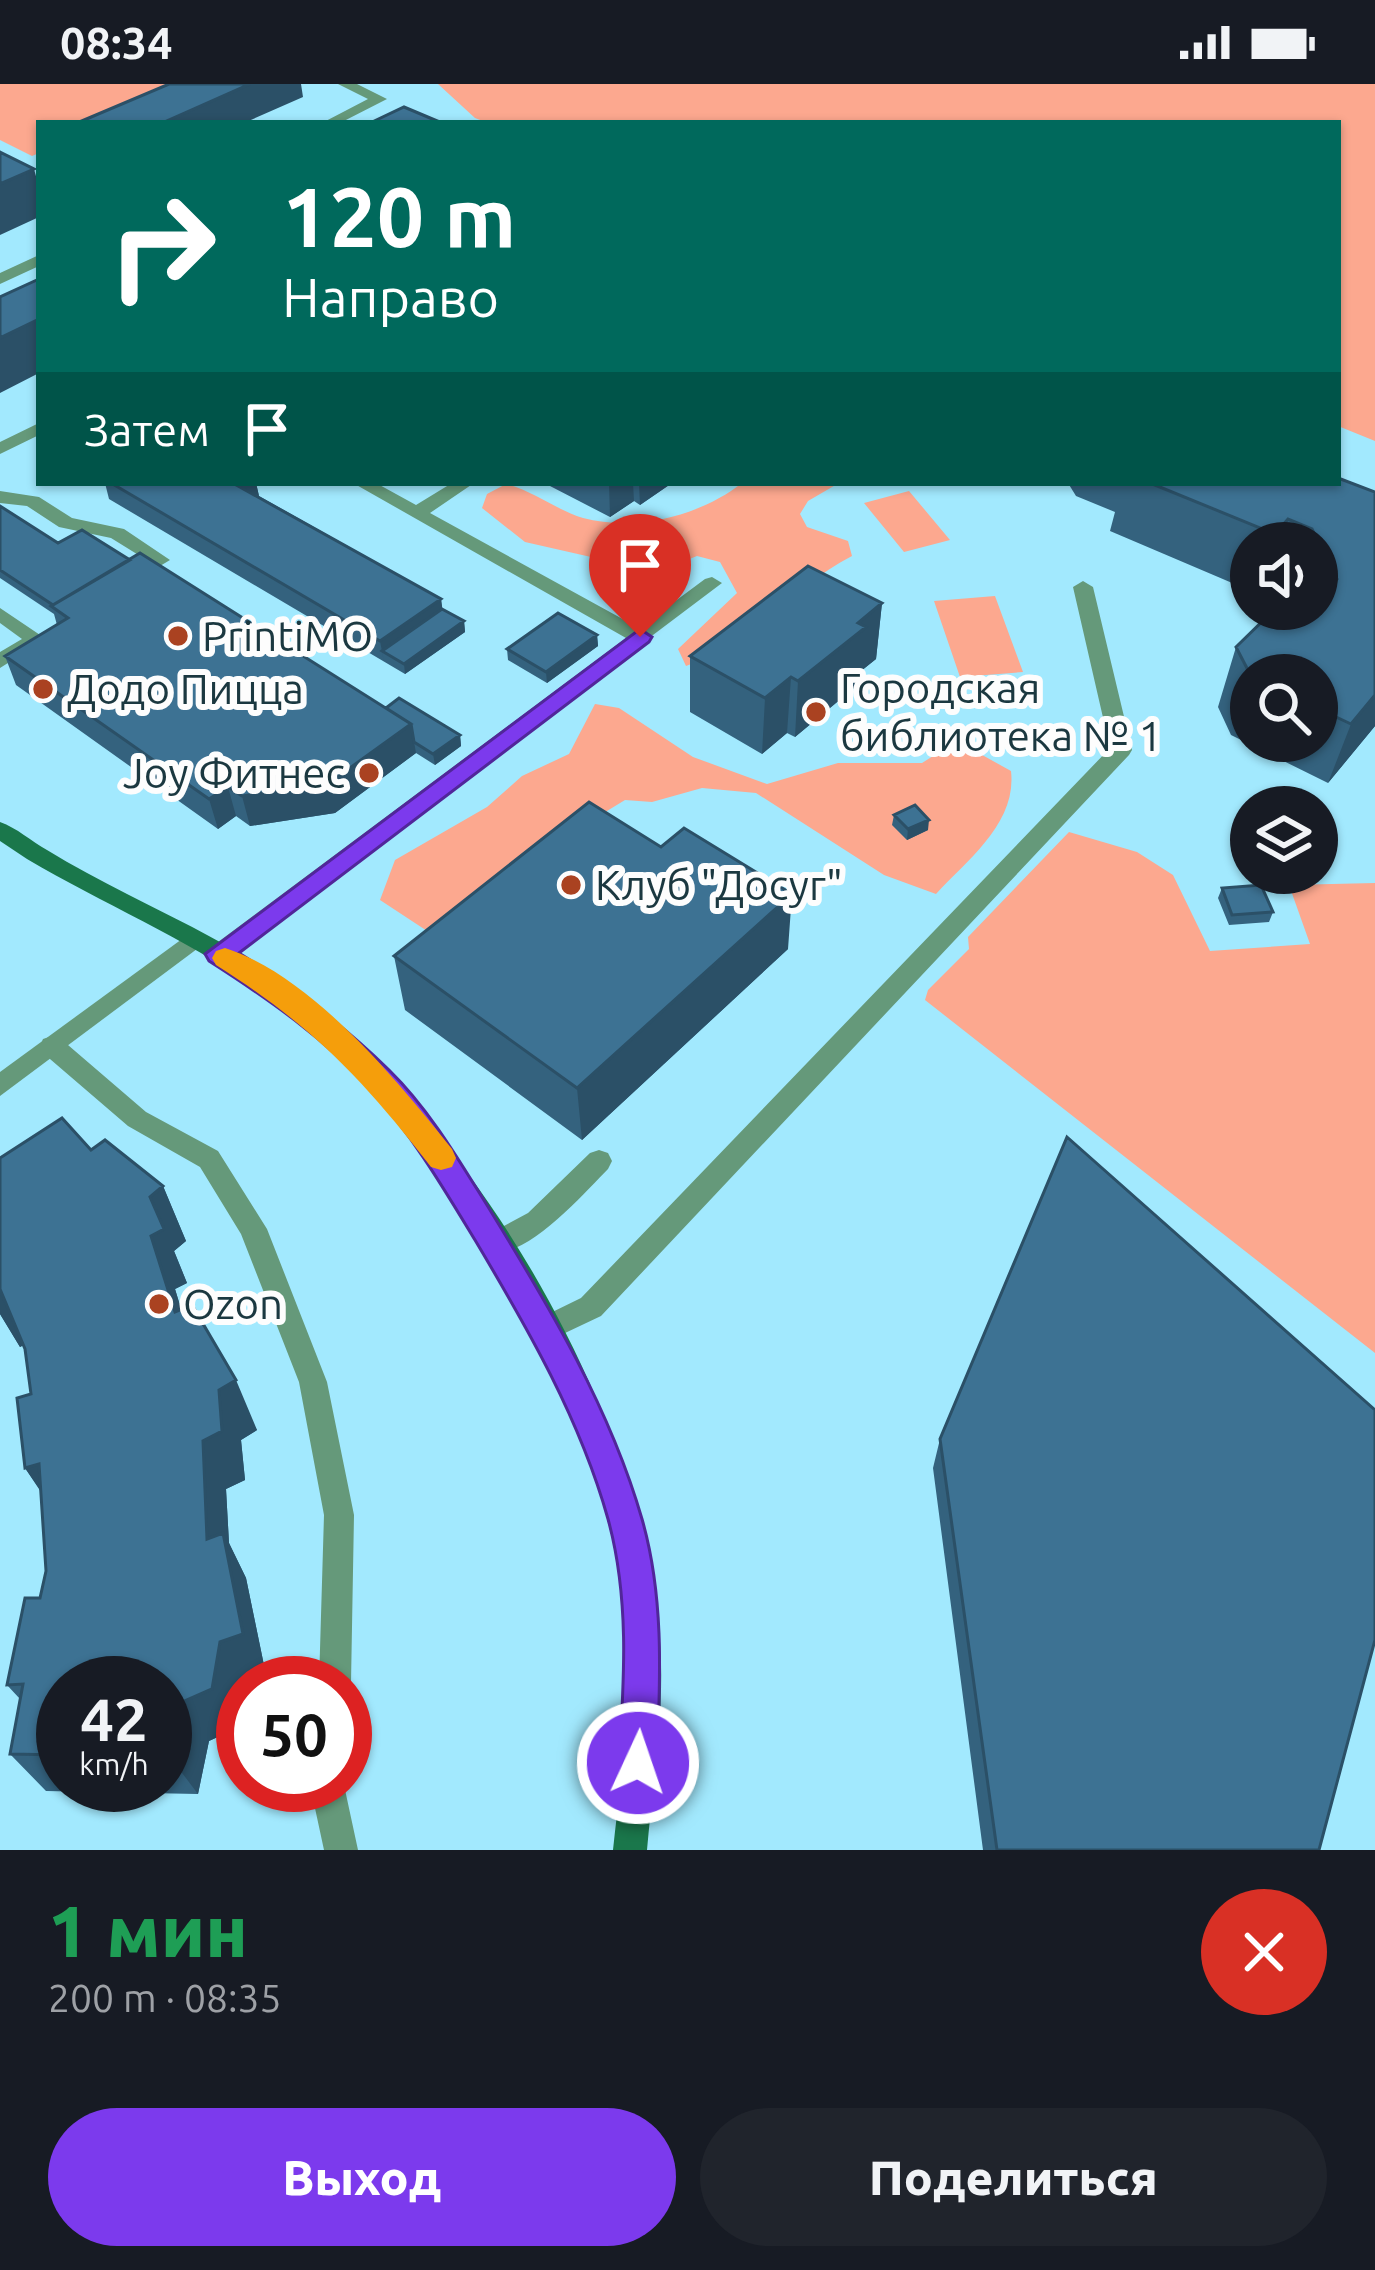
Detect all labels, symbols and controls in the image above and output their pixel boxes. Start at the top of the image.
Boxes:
text: 08:34 [60,17,173,68]
icon: right [84,168,240,324]
text: 120 m [282,169,516,263]
text: Направо [282,267,499,327]
icon: arrive [234,396,300,462]
text: Затем [84,404,210,455]
pin [589,514,691,637]
map controls [1230,522,1338,894]
button: sound [1230,522,1338,630]
icon: arrive [607,532,673,598]
place label: PrintiMO [202,612,373,659]
marker: PrintiMO [165,623,191,649]
button: search [1230,654,1338,762]
place label: Городская библиотека № 1 [840,664,1162,759]
place label: Додо Пицца [67,665,304,712]
marker: Додо Пицца [30,676,56,702]
marker: Городская библиотека № 1 [803,699,829,725]
place label: Joy Фитнес [123,749,345,796]
marker: Joy Фитнес [356,760,382,786]
button: layers [1230,786,1338,894]
place label: Клуб "Досуг" [595,861,843,908]
marker: Клуб "Досуг" [558,872,584,898]
place label: Ozon [183,1280,283,1327]
marker: Ozon [146,1291,172,1317]
speed limit sign: 50 [216,1656,372,1812]
text: 42 [80,1685,148,1752]
position arrow [575,1700,701,1826]
text: km/h [79,1747,149,1781]
button: close [1201,1889,1327,2015]
text: 1 мин [48,1890,248,1971]
text: 200 m · 08:35 [48,1976,282,2019]
button: Выход [48,2108,676,2246]
button: Поделиться [700,2108,1327,2246]

